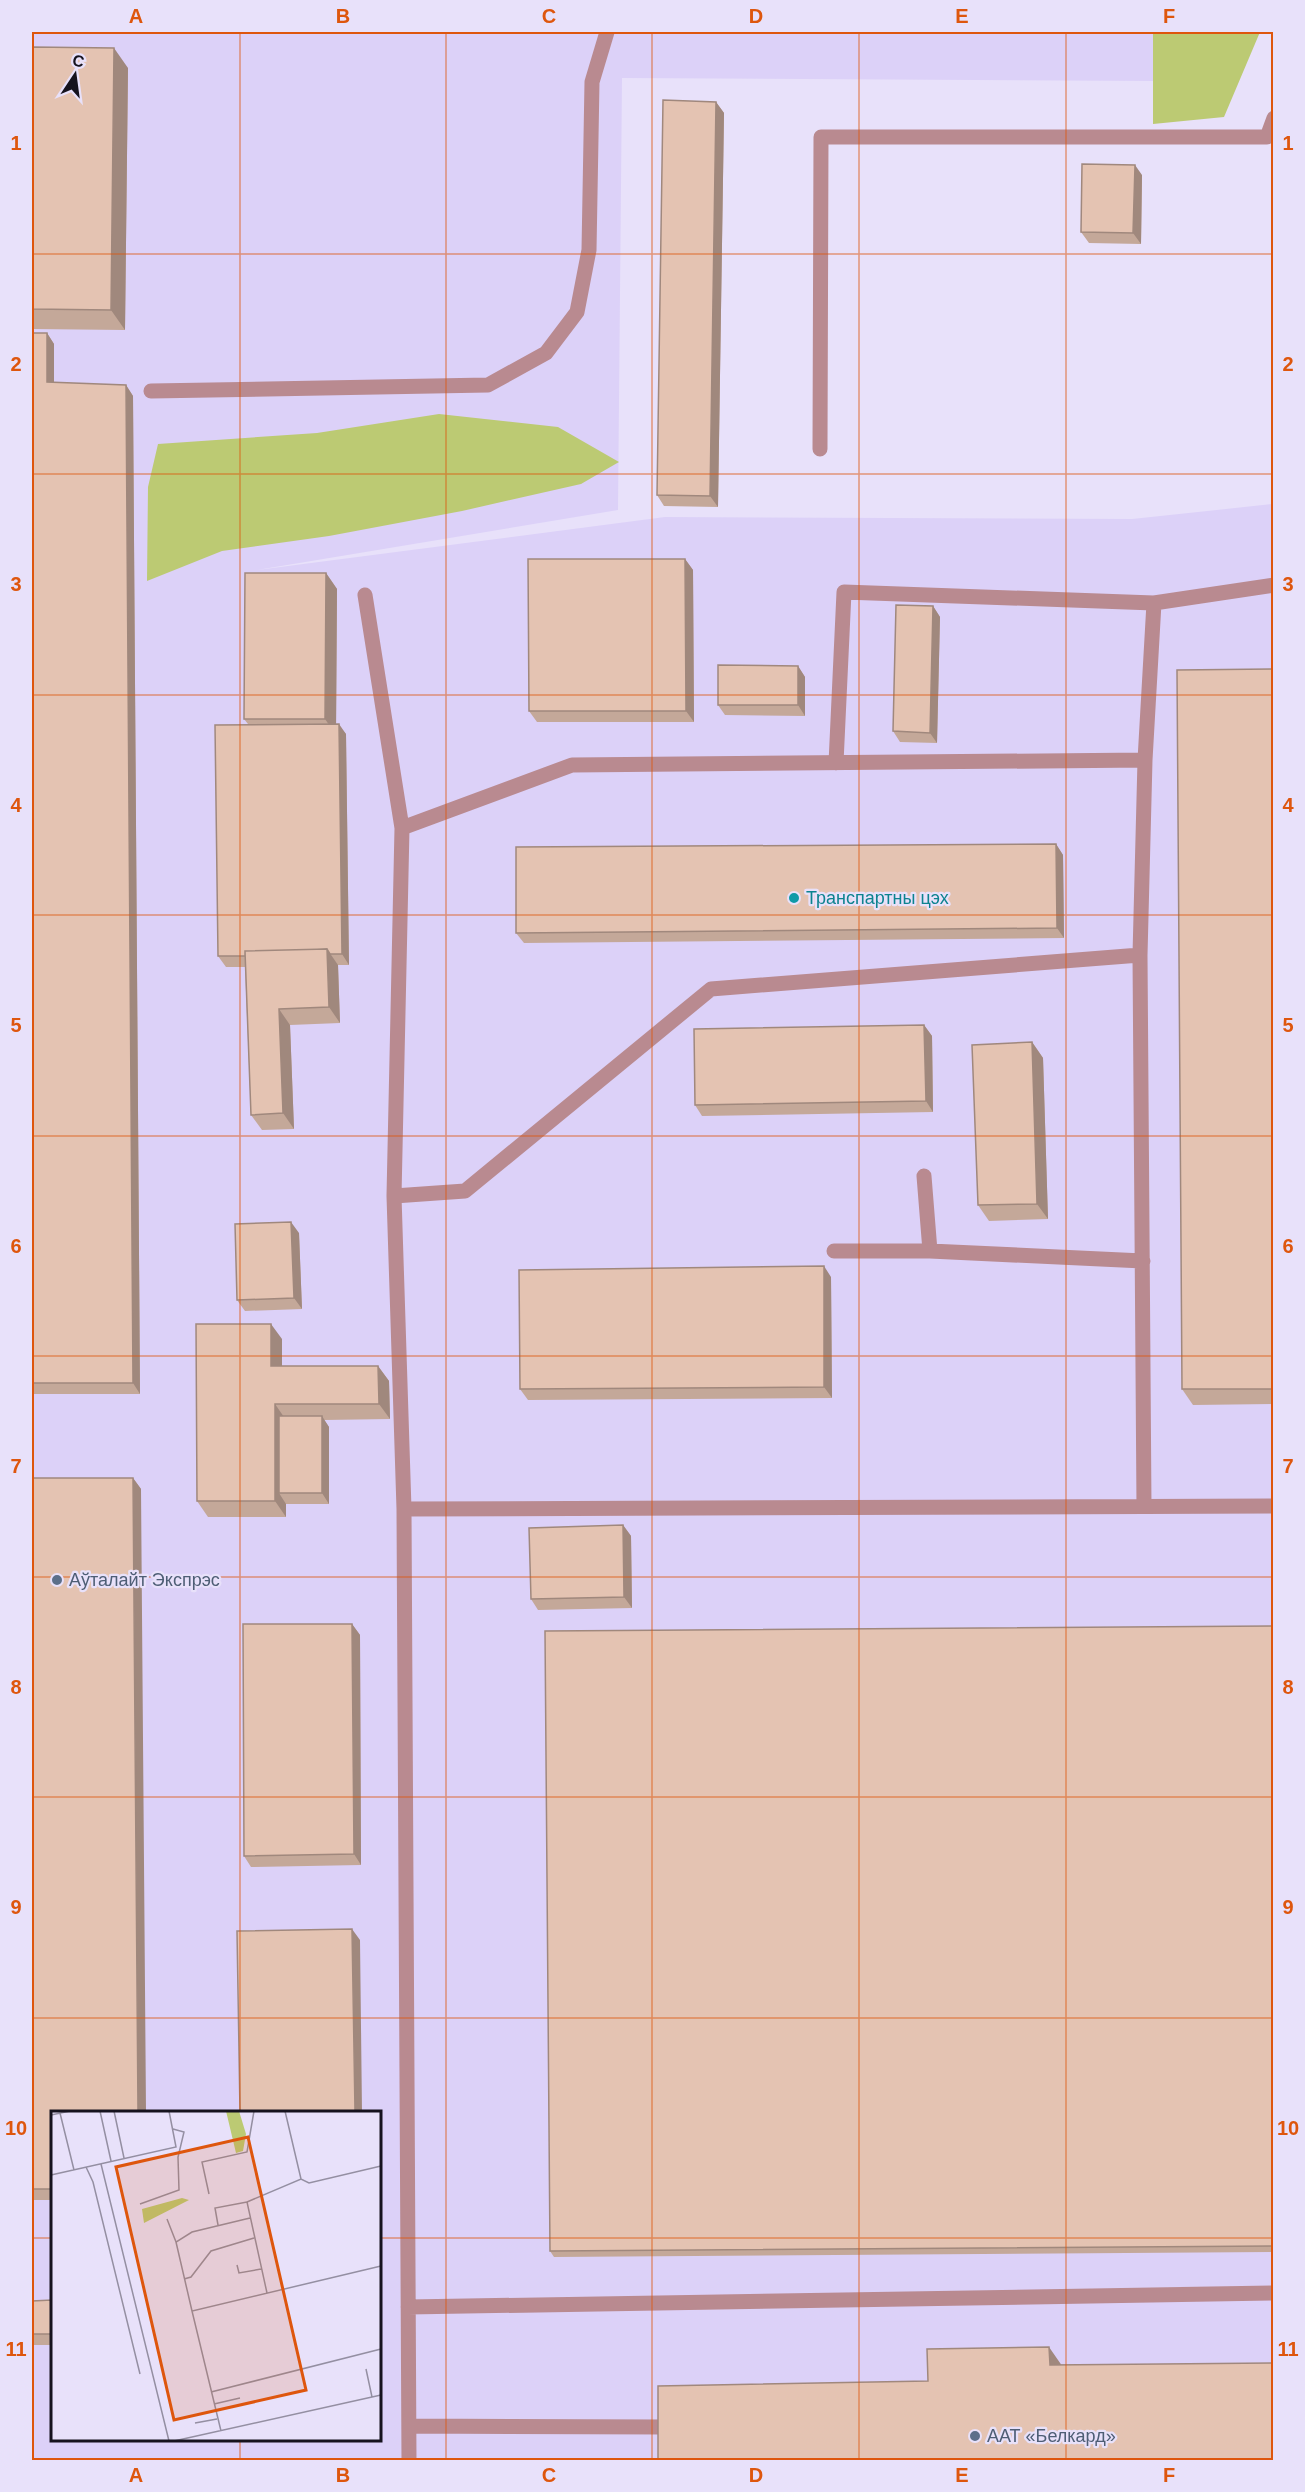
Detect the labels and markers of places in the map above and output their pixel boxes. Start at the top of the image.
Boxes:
place label: Транспартны цэх [806,888,949,908]
marker: Транспартны цэх [787,891,801,905]
place label: Аўталайт Экспрэс [69,1570,220,1590]
marker: Аўталайт Экспрэс [50,1573,64,1587]
place label: ААТ «Белкард» [987,2426,1116,2446]
marker: ААТ «Белкард» [968,2429,982,2443]

